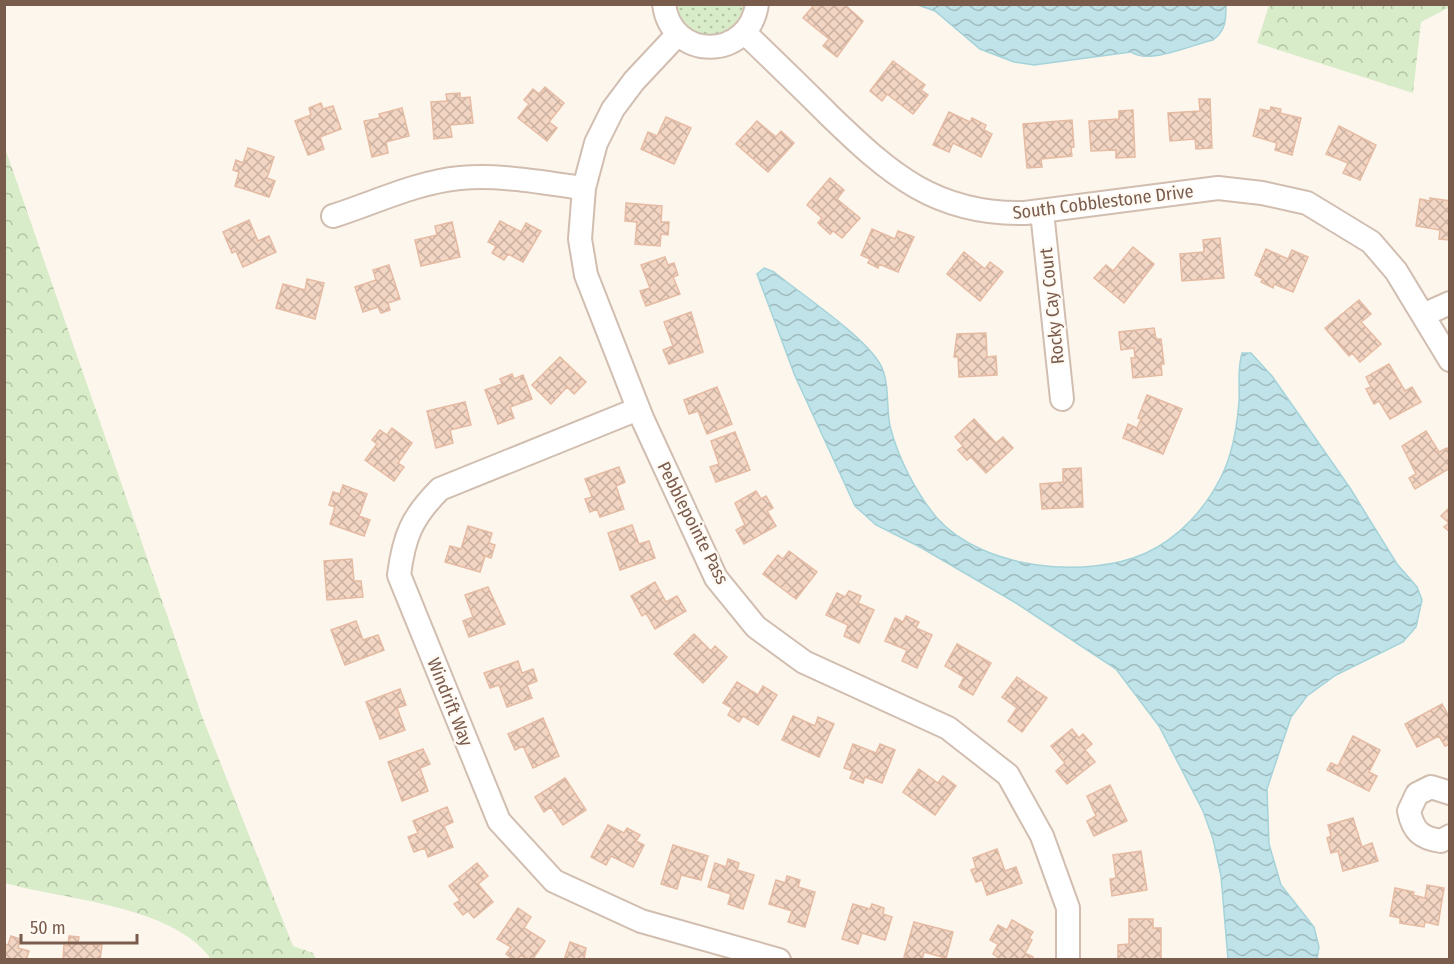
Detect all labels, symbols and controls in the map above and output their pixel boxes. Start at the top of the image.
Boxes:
street label: South Cobblestone Drive [1011,180,1195,224]
street label: Rocky Cay Court [1035,247,1069,365]
street label: Pebblepointe Pass [653,458,734,588]
street label: Windrift Way [422,655,478,749]
scale bar [21,907,136,945]
text: 50 m [30,917,66,939]

